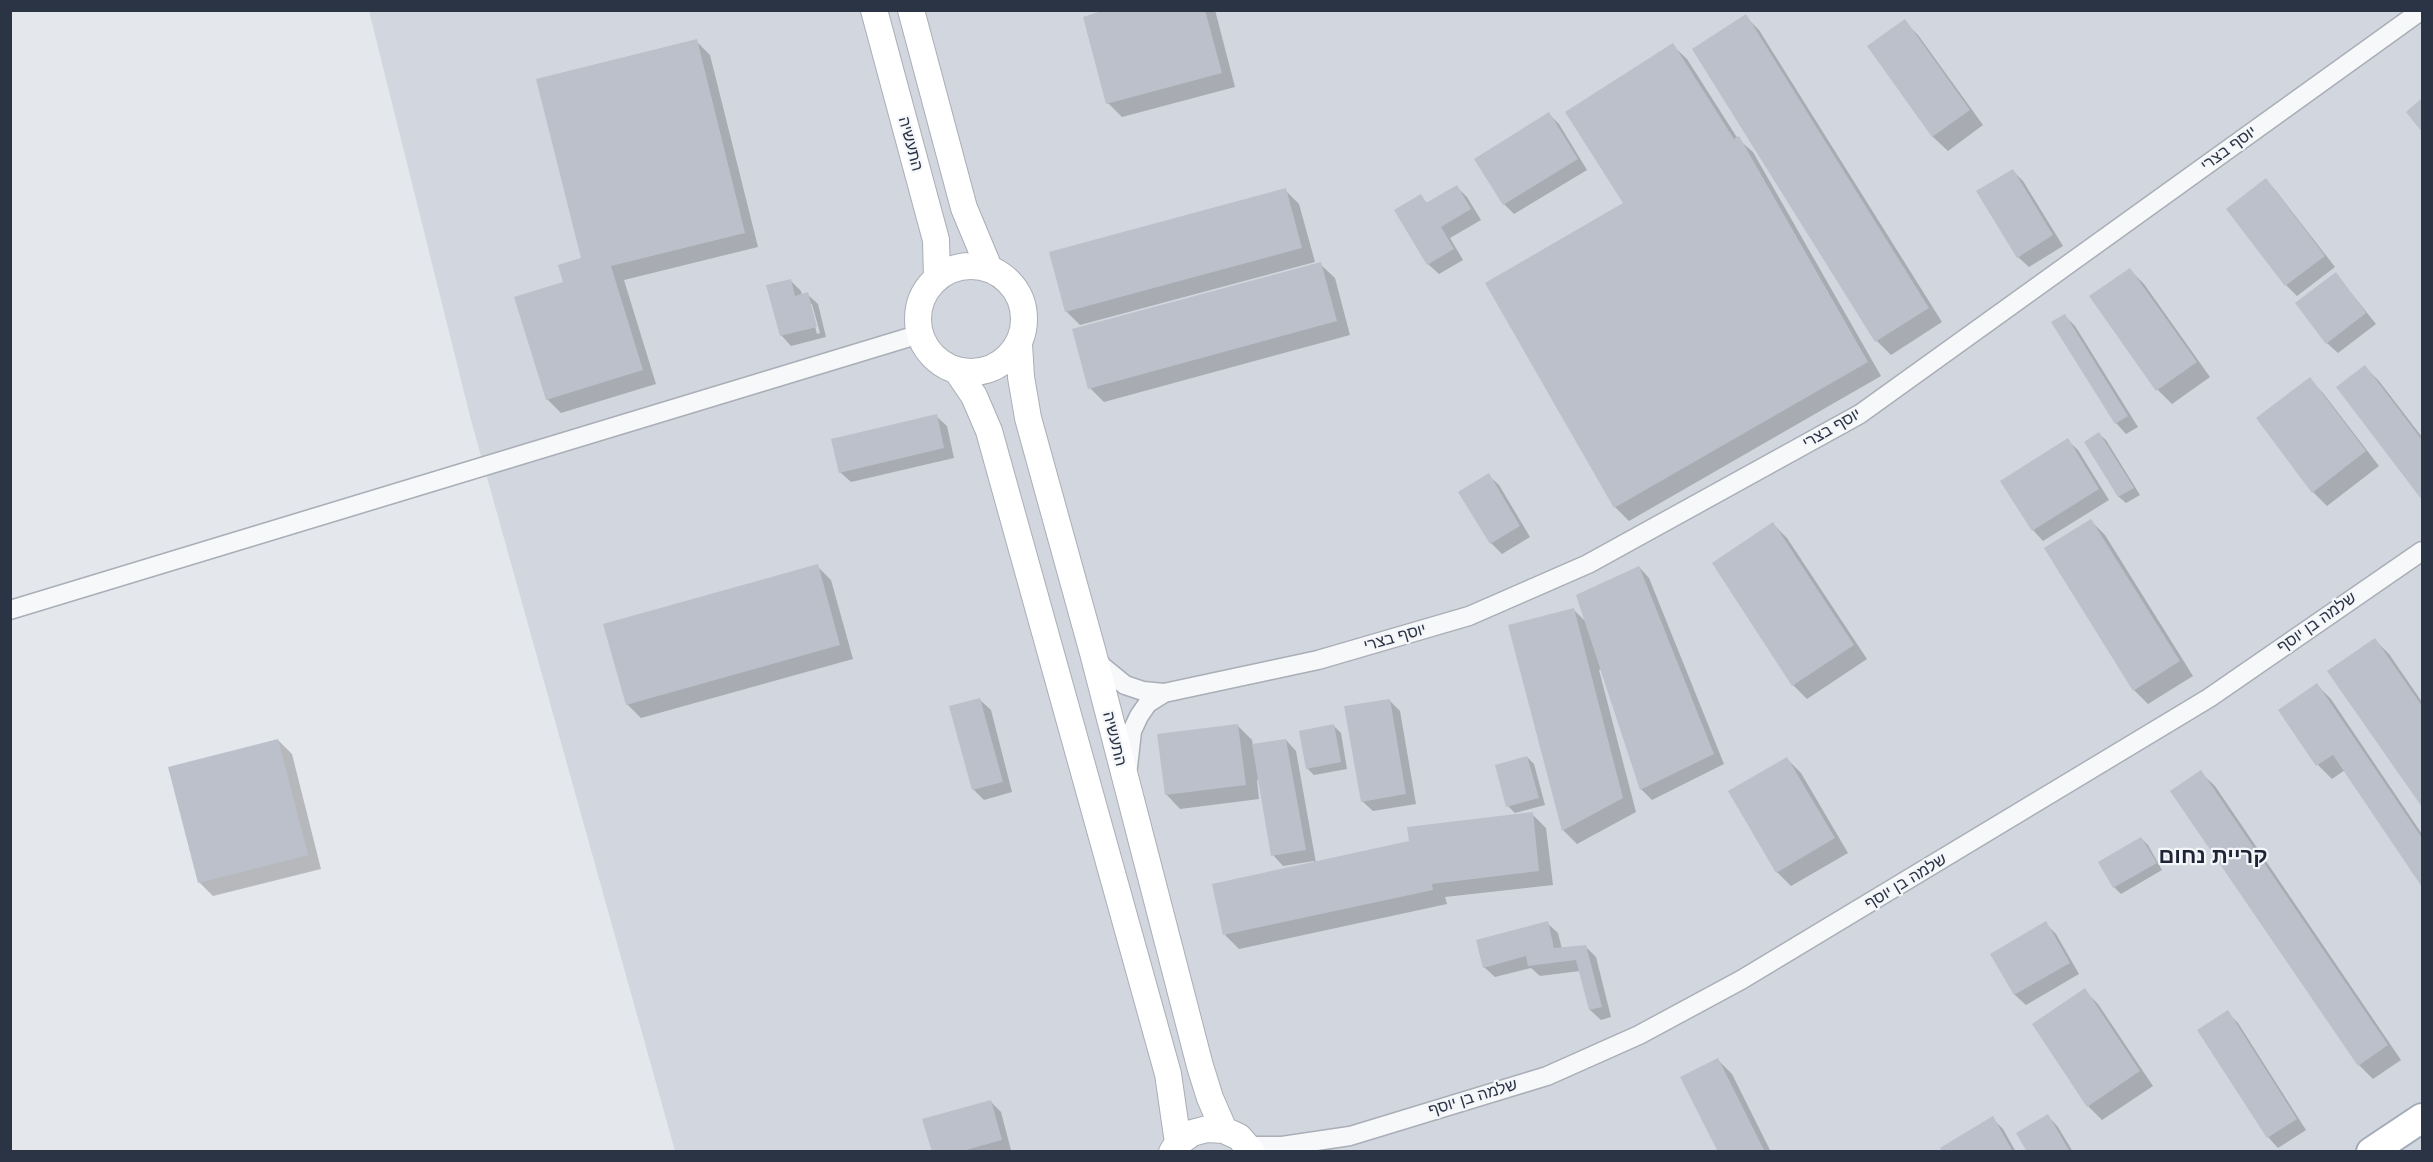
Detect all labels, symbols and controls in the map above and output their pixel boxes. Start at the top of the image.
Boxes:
street label: התעשיה [894,115,926,173]
street label: יוסף בצרי [2197,122,2261,176]
street label: יוסף בצרי [1799,405,1865,453]
street label: שלמה בן יוסף [2274,589,2360,657]
street label: יוסף בצרי [1362,620,1428,656]
street label: התעשיה [1098,710,1130,768]
district label: קריית נחום [2158,844,2268,870]
street label: שלמה בן יוסף [1862,850,1950,914]
street label: שלמה בן יוסף [1426,1075,1520,1121]

